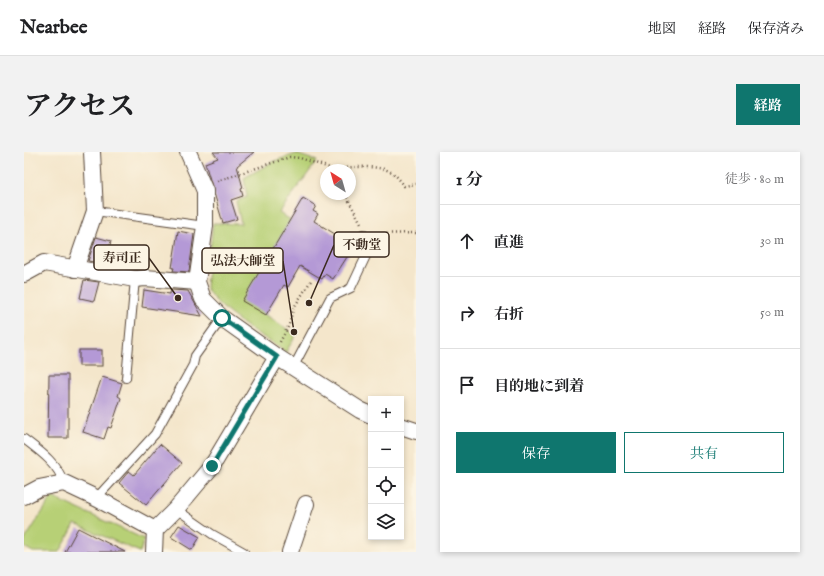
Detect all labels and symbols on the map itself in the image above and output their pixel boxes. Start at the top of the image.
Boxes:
north arrow [320,164,356,200]
callout: 不動堂 [334,232,389,257]
text: 不動堂 [342,237,382,254]
callout: 寿司正 [94,245,149,270]
callout: 弘法大師堂 [202,248,283,273]
text: 寿司正 [102,250,142,267]
text: 弘法大師堂 [210,253,276,270]
route start [213,309,231,327]
route end [203,457,221,475]

